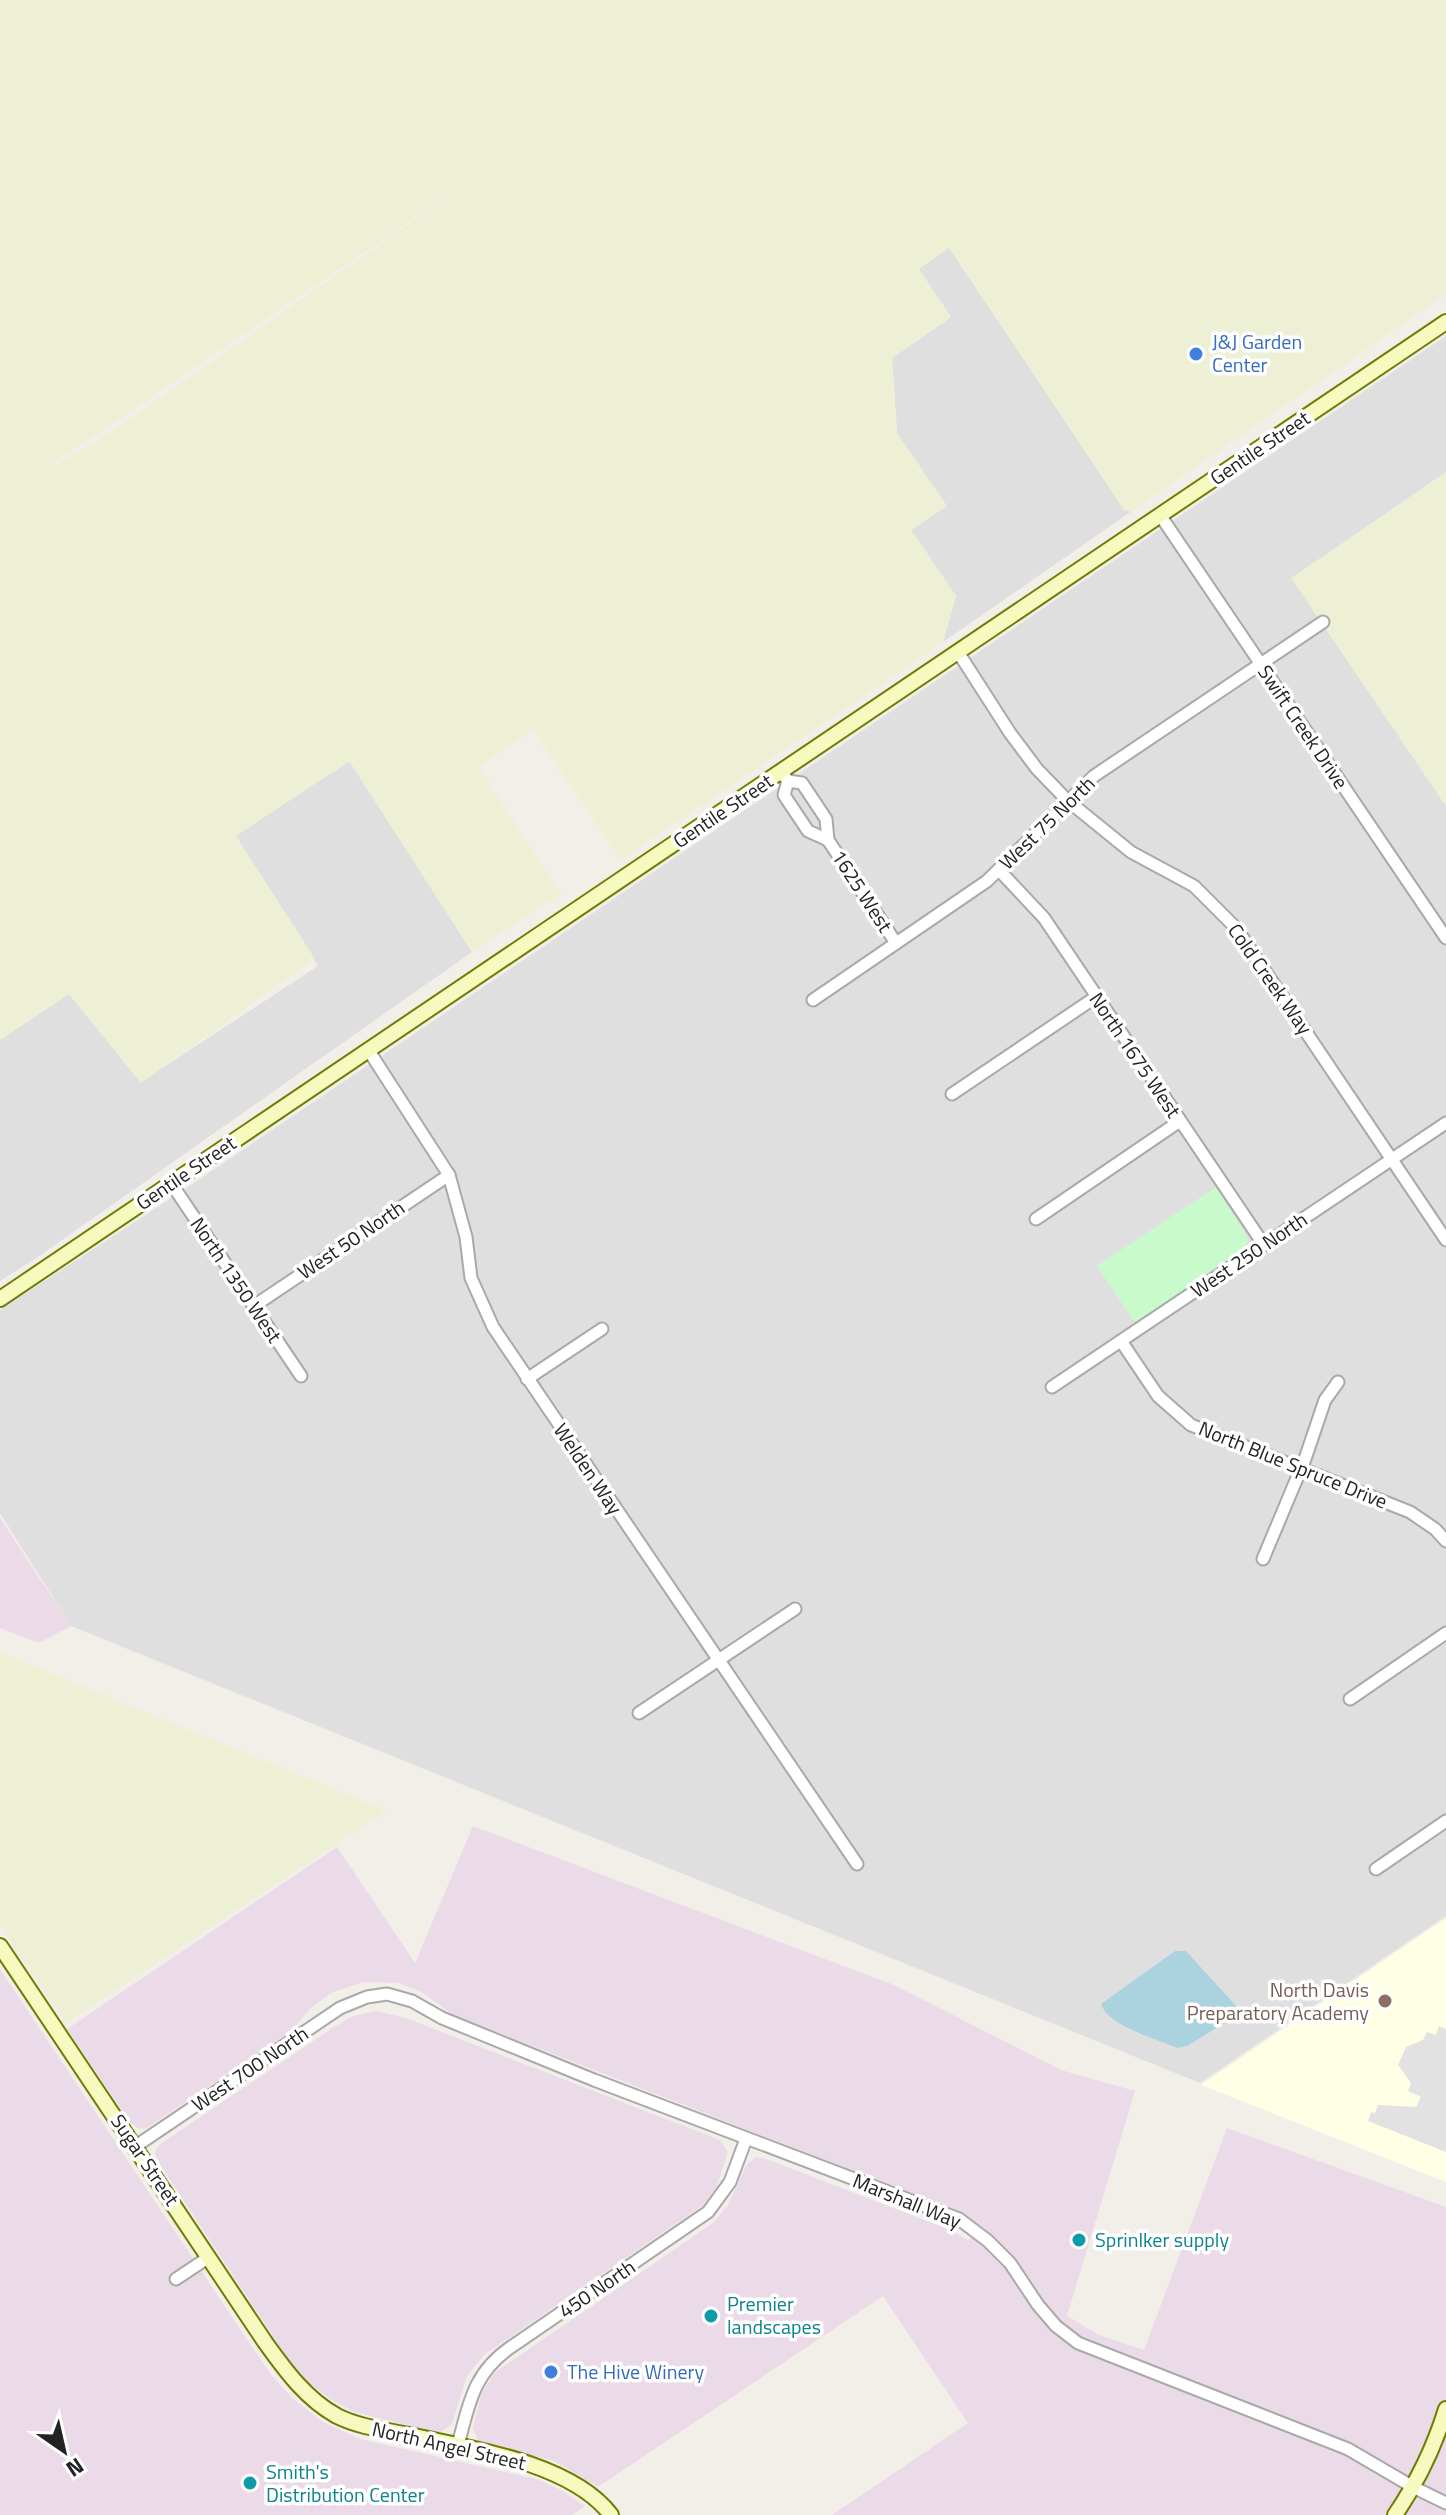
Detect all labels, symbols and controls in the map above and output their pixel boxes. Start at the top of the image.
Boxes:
place label: J&J Garden Center [1212,326,1302,380]
marker: J&J Garden Center [1187,345,1205,363]
street label: Gentile Street [1203,403,1316,493]
street label: Swift Creek Drive [1250,658,1356,795]
street label: Gentile Street [666,766,779,856]
street label: West 75 North [991,769,1102,877]
street label: 1625 West [824,843,901,938]
street label: Cold Creek Way [1221,917,1320,1041]
street label: North 1675 West [1082,986,1189,1124]
street label: Gentile Street [129,1128,242,1218]
street label: West 50 North [291,1192,411,1287]
street label: West 250 North [1184,1204,1313,1305]
street label: North 1350 West [183,1211,290,1349]
street label: North Blue Spruce Drive [1194,1413,1392,1517]
street label: Welden Way [546,1417,631,1521]
place label: North Davis Preparatory Academy [1187,1974,1369,2028]
marker: North Davis Preparatory Academy [1376,1992,1394,2010]
street label: West 700 North [185,2018,314,2119]
street label: Sugar Street [103,2108,188,2212]
street label: Marshall Way [848,2165,966,2236]
place label: Sprinlker supply [1095,2224,1229,2255]
marker: Sprinlker supply [1070,2231,1088,2249]
street label: 450 North [552,2252,641,2326]
place label: Premier landscapes [727,2288,821,2342]
marker: Premier landscapes [702,2307,720,2325]
place label: The Hive Winery [567,2356,704,2387]
marker: The Hive Winery [542,2363,560,2381]
north arrow [24,2411,104,2491]
street label: North Angel Street [369,2413,529,2478]
text: N [59,2449,91,2486]
place label: Smith's Distribution Center [266,2456,425,2510]
marker: Smith's Distribution Center [241,2474,259,2492]

